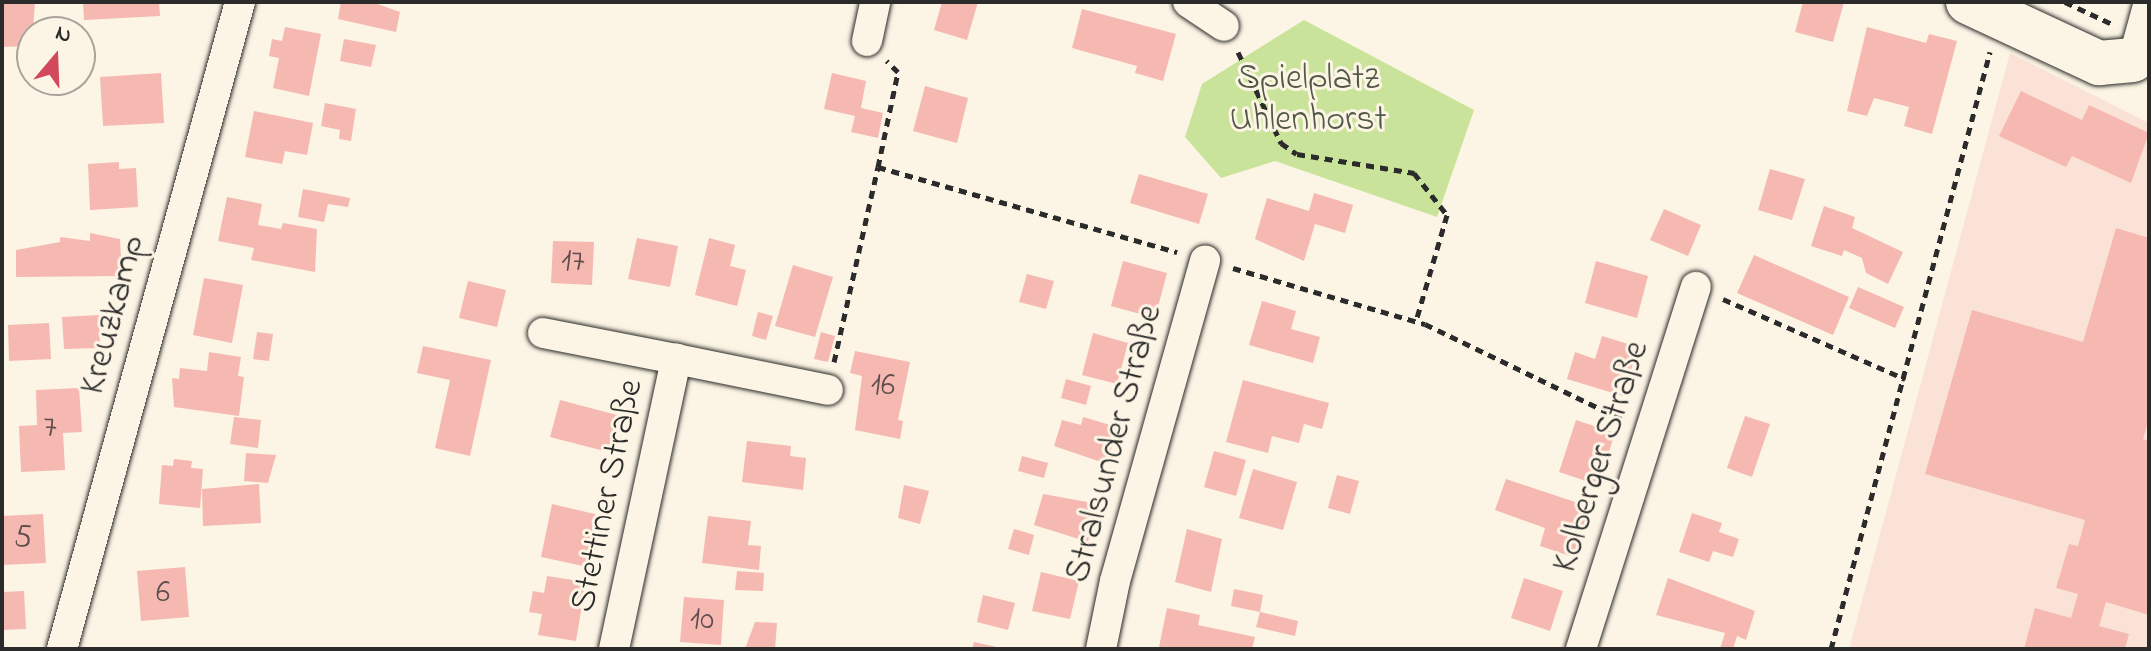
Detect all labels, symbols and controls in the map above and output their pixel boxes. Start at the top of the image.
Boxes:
north arrow [16,16,96,96]
text: N [51,18,75,53]
park label: Spielplatz Uhlenhorst [1229,57,1387,142]
street label: Kreuzkamp [72,231,156,399]
house number: 17 [561,244,585,282]
street label: Stralsunder Straße [1057,300,1173,588]
street label: Kolberger Straße [1544,336,1660,578]
house number: 16 [871,368,895,406]
street label: Stettiner Straße [562,376,654,616]
house number: 7 [43,410,57,448]
house number: 5 [14,520,32,558]
house number: 6 [156,575,170,613]
house number: 10 [690,602,714,640]

